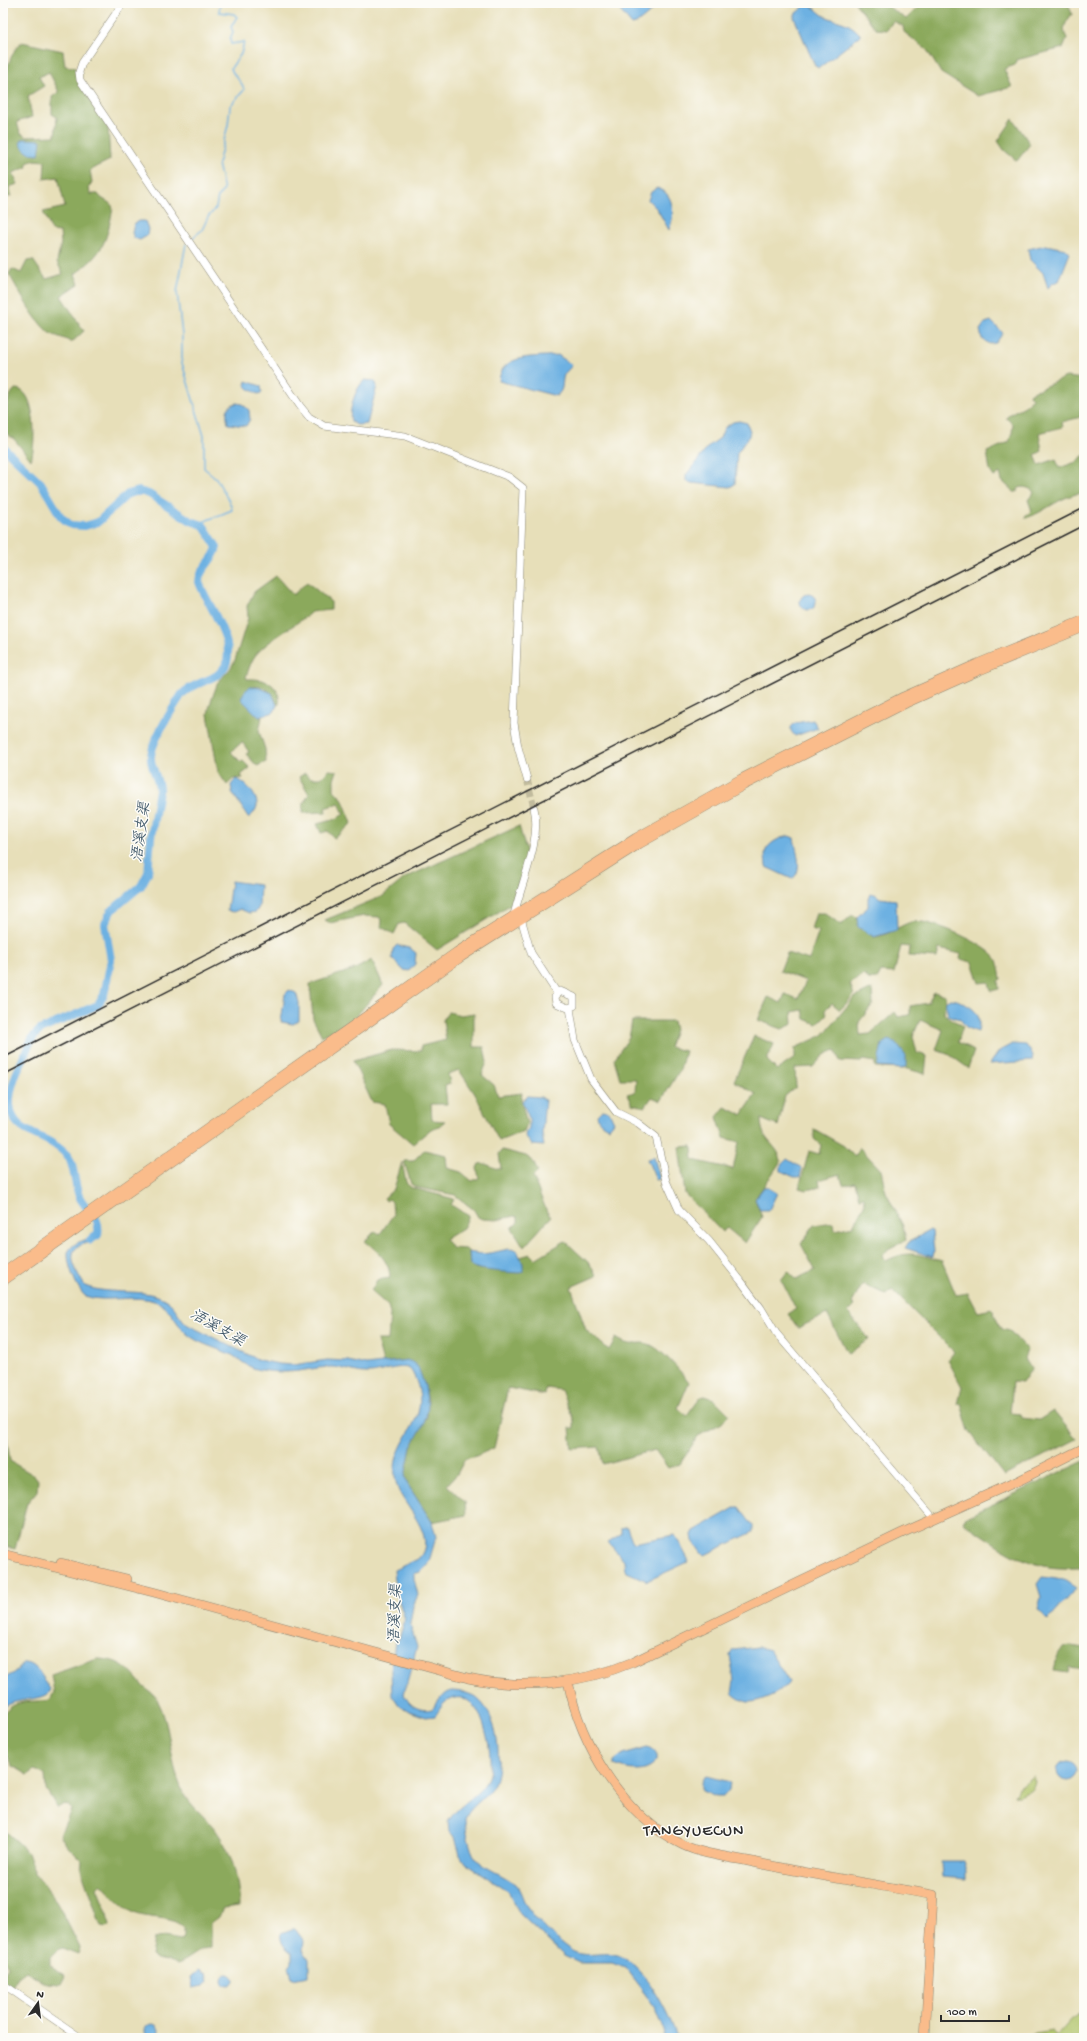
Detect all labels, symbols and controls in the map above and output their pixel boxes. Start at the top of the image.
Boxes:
water label: 浯溪支渠 [128,799,155,863]
water label: 浯溪支渠 [187,1305,250,1353]
water label: 浯溪支渠 [385,1582,406,1644]
district label: TANGYUECUN [642,1823,745,1842]
north arrow [18,1983,58,2023]
text: N [35,1989,45,2002]
scale bar [941,1997,1009,2023]
text: 100 m [946,2006,977,2020]

